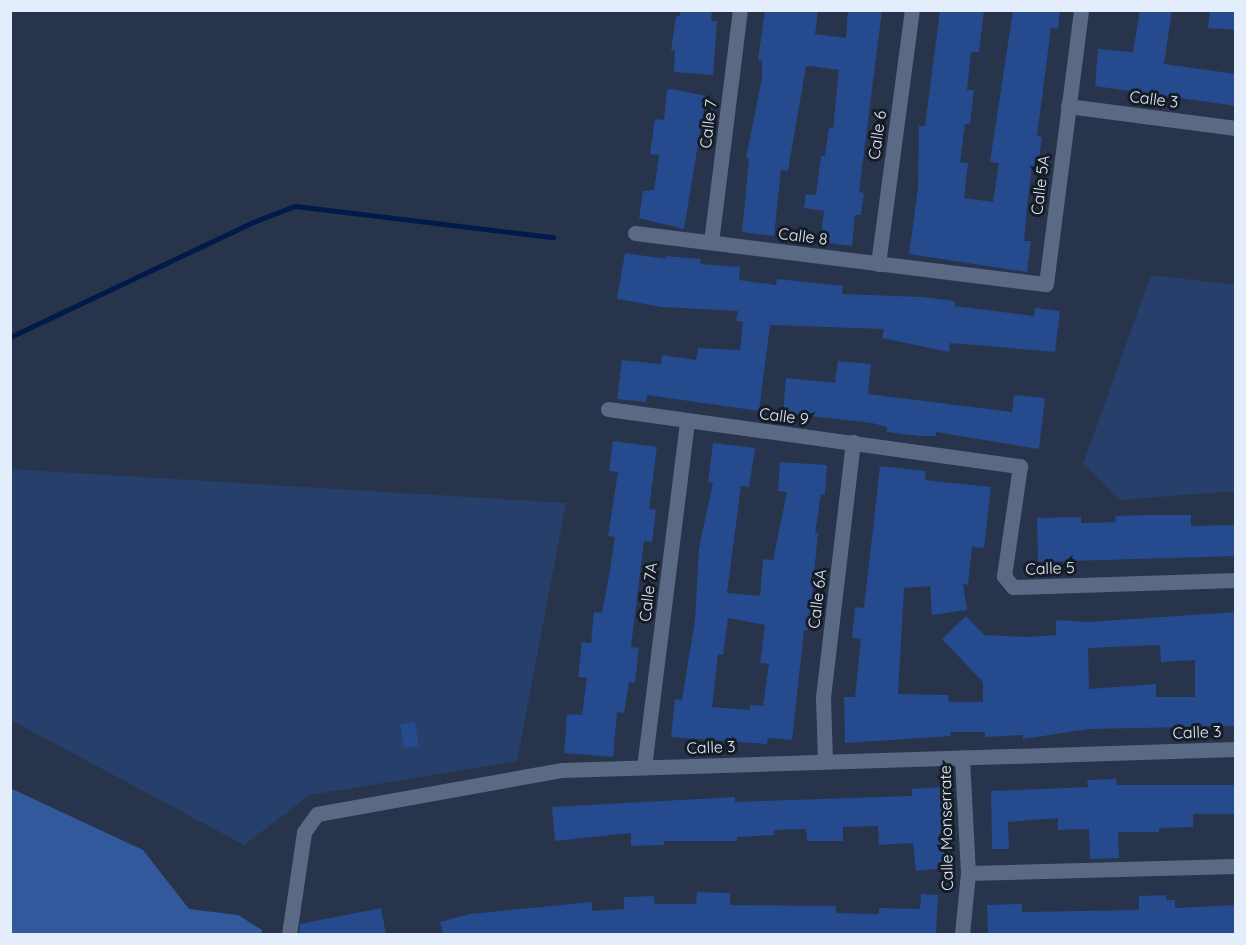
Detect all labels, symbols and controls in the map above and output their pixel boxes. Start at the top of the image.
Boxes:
street label: Calle 3 [1128,86,1180,112]
street label: Calle 7 [695,99,721,149]
street label: Calle 6 [864,109,890,161]
street label: Calle 5A [1027,154,1053,216]
street label: Calle 8 [777,223,829,249]
street label: Calle 9 [758,403,810,429]
street label: Calle 5 [1025,558,1075,578]
street label: Calle 7A [635,561,661,623]
street label: Calle 6A [804,568,830,630]
street label: Calle 3 [1172,722,1222,742]
street label: Calle 3 [686,737,736,757]
street label: Calle Monserrate [935,765,957,891]

